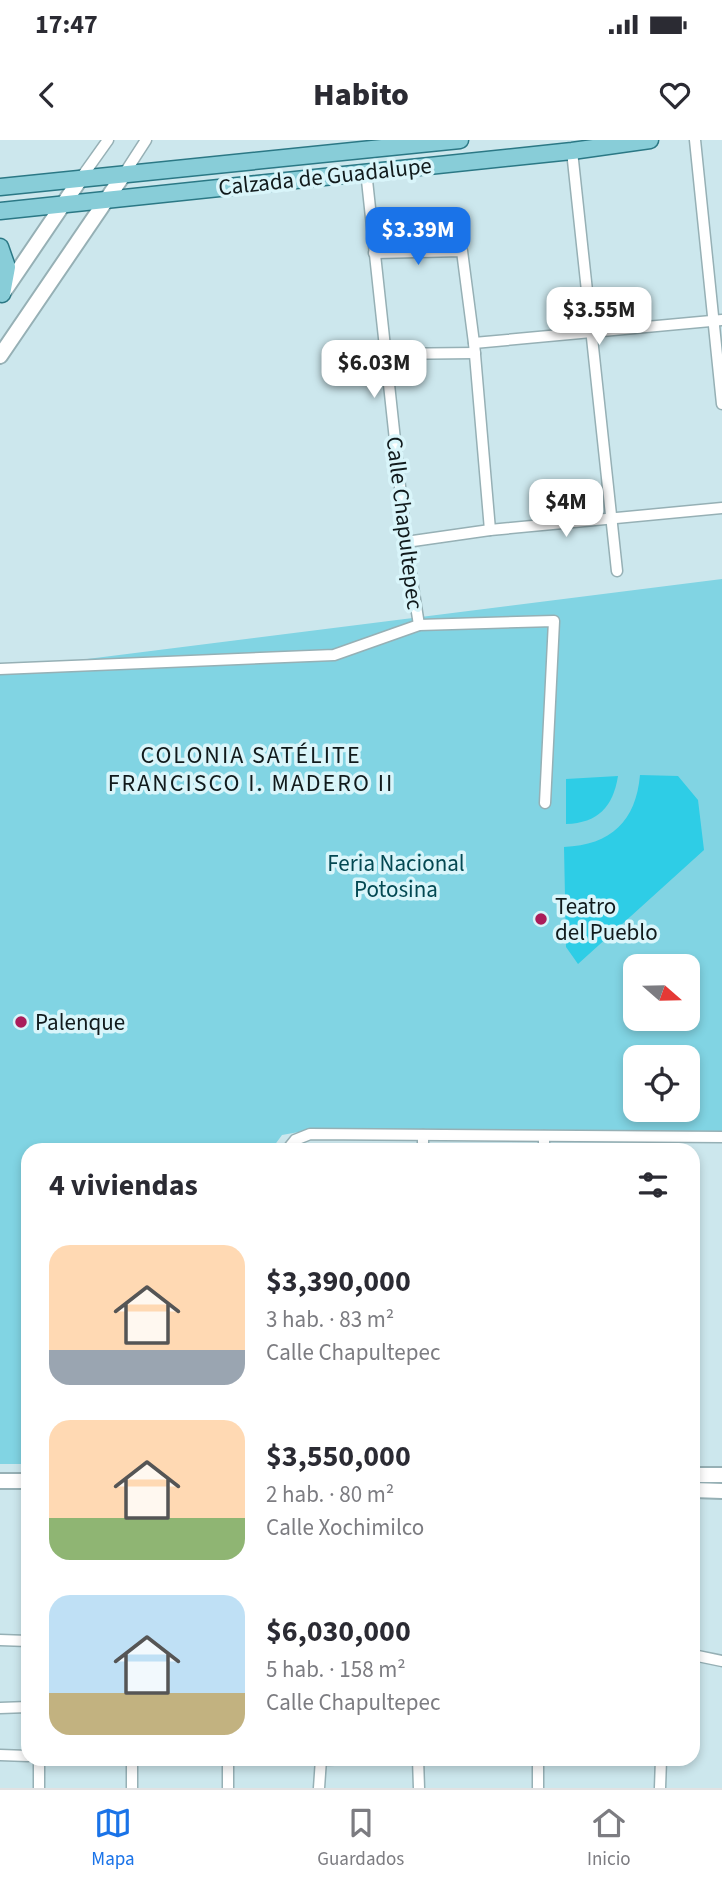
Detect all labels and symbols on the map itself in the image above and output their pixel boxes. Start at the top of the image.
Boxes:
street label: Calzada de Guadalupe [217,149,433,204]
pin: $3.39M [361,208,475,267]
pin: $3.55M [542,288,656,347]
pin: $6.03M [317,341,431,400]
street label: Calle Chapultepec [378,435,432,612]
pin: $4M [532,480,600,539]
district label: COLONIA SATÉLITE FRANCISCO I. MADERO II [108,738,394,801]
park label: Feria Nacional Potosina [327,847,465,906]
place label: Teatro del Pueblo [555,890,658,949]
marker: Teatro del Pueblo [533,911,549,927]
north arrow [623,954,700,1031]
place label: Palenque [35,1006,125,1039]
marker: Palenque [13,1014,29,1030]

